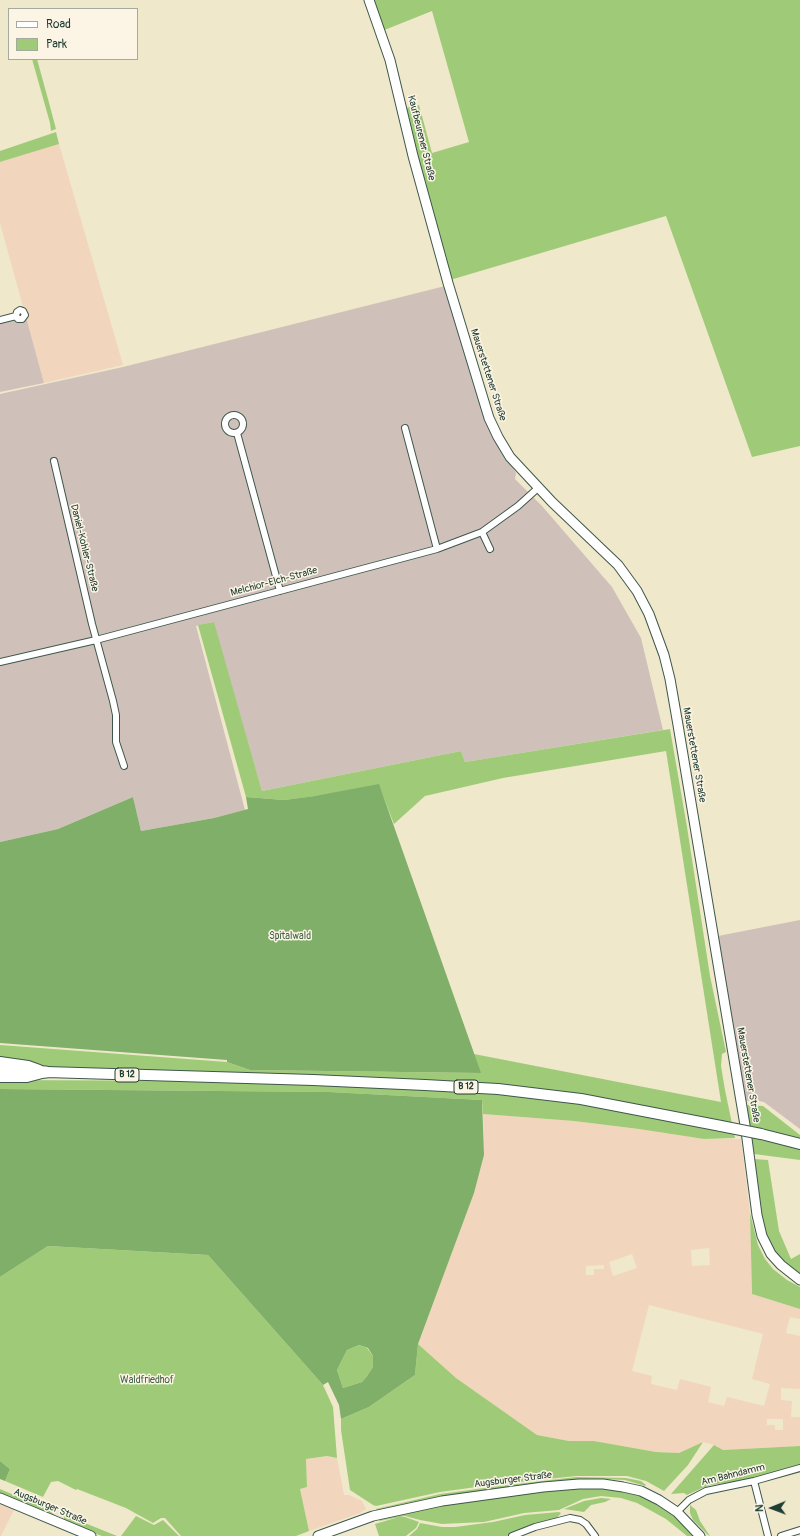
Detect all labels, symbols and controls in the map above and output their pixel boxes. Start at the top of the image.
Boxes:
legend [8,8,138,60]
text: Road [46,17,71,32]
text: Park [46,37,67,52]
street label: Kaufbeurener Straße [405,94,437,182]
street label: Mauerstettener Straße [467,327,509,423]
street label: Daniel-Kohler-Straße [67,503,101,593]
street label: Melchior-Elch-Straße [229,565,319,599]
street label: Mauerstettener Straße [680,707,708,803]
park label: Spitalwald [269,930,311,942]
street label: Mauerstettener Straße [734,1027,762,1123]
road number: B 12 [115,1068,139,1082]
road number: B 12 [454,1080,478,1094]
park label: Waldfriedhof [120,1374,174,1386]
street label: Am Bahndamm [700,1461,766,1489]
street label: Augsburger Straße [473,1469,553,1491]
street label: Augsburger Straße [12,1486,88,1528]
north arrow [752,1488,792,1528]
text: N [753,1504,766,1512]

